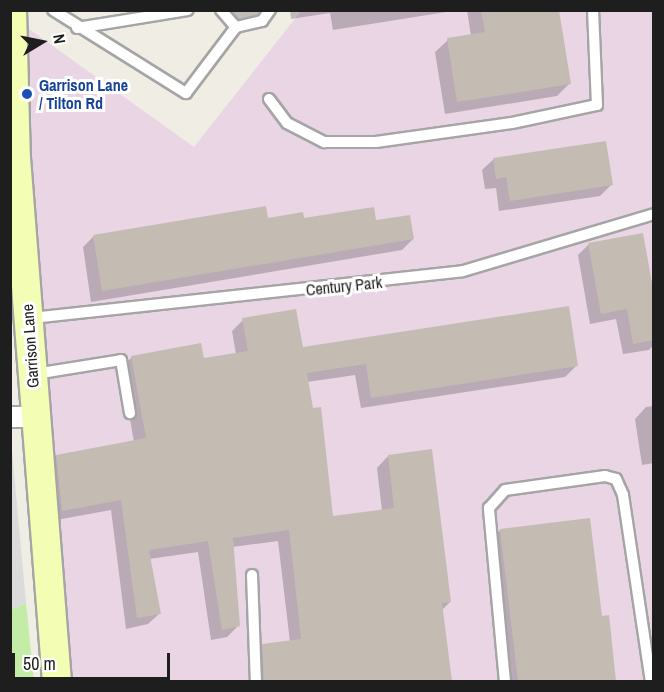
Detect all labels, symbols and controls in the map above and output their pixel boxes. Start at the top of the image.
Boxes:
north arrow [12,12,72,72]
text: N [48,32,71,45]
place label: Garrison Lane / Tilton Rd [39,75,128,113]
marker: Garrison Lane / Tilton Rd [20,87,34,101]
street label: Century Park [305,272,383,300]
street label: Garrison Lane [17,303,43,389]
scale bar [15,641,172,679]
text: 50 m [23,651,56,676]

